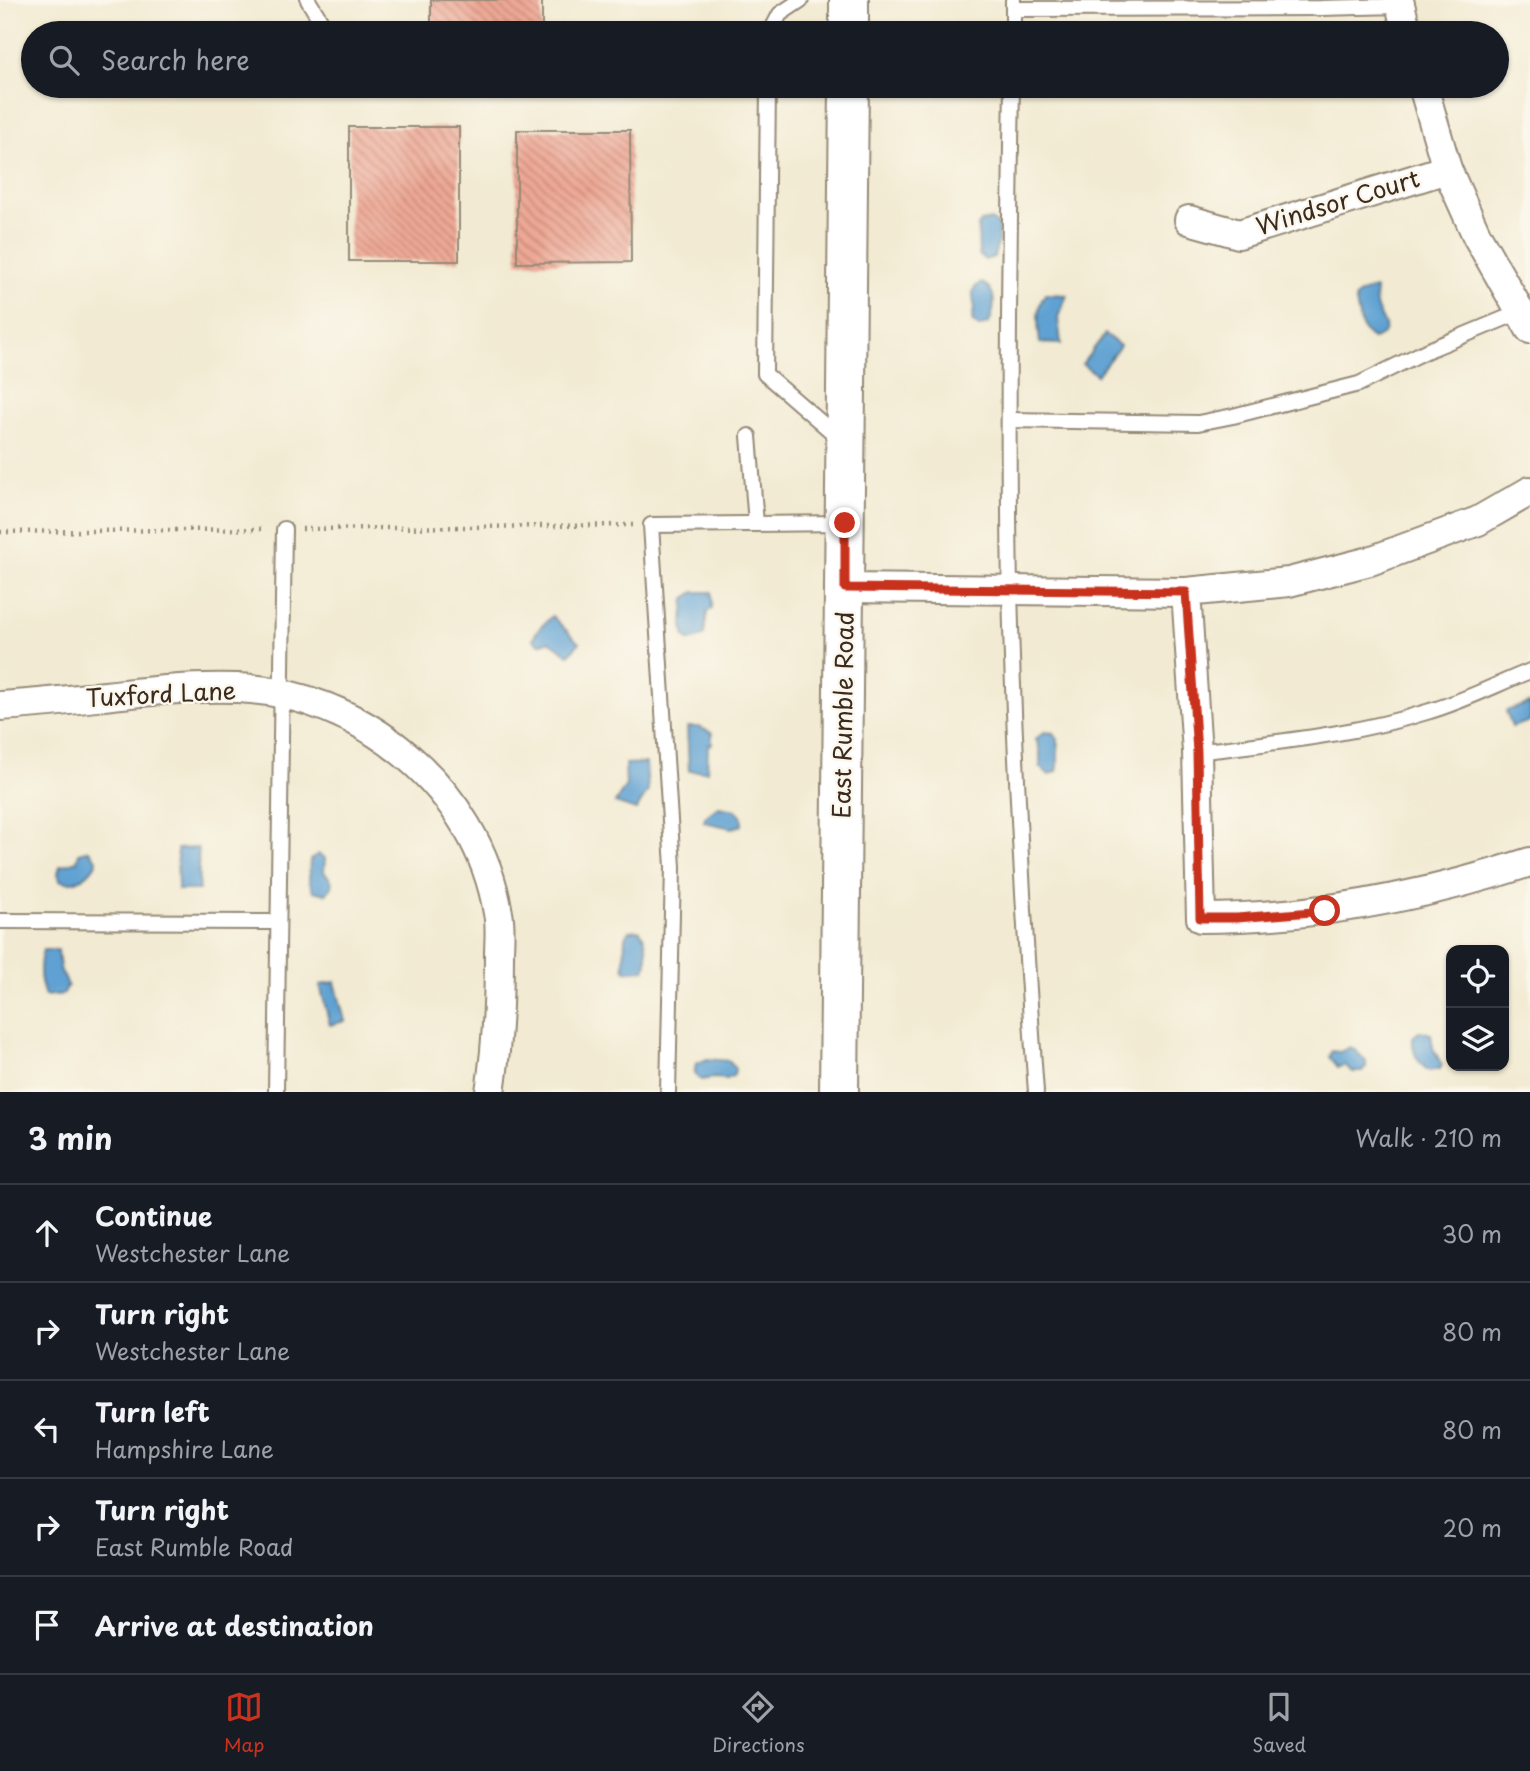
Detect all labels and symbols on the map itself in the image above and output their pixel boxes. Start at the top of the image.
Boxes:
street label: Windsor Court [1251,159,1424,243]
route end [829,507,860,538]
street label: East Rumble Road [822,611,862,819]
street label: Tuxford Lane [85,671,237,715]
route start [1309,895,1340,926]

